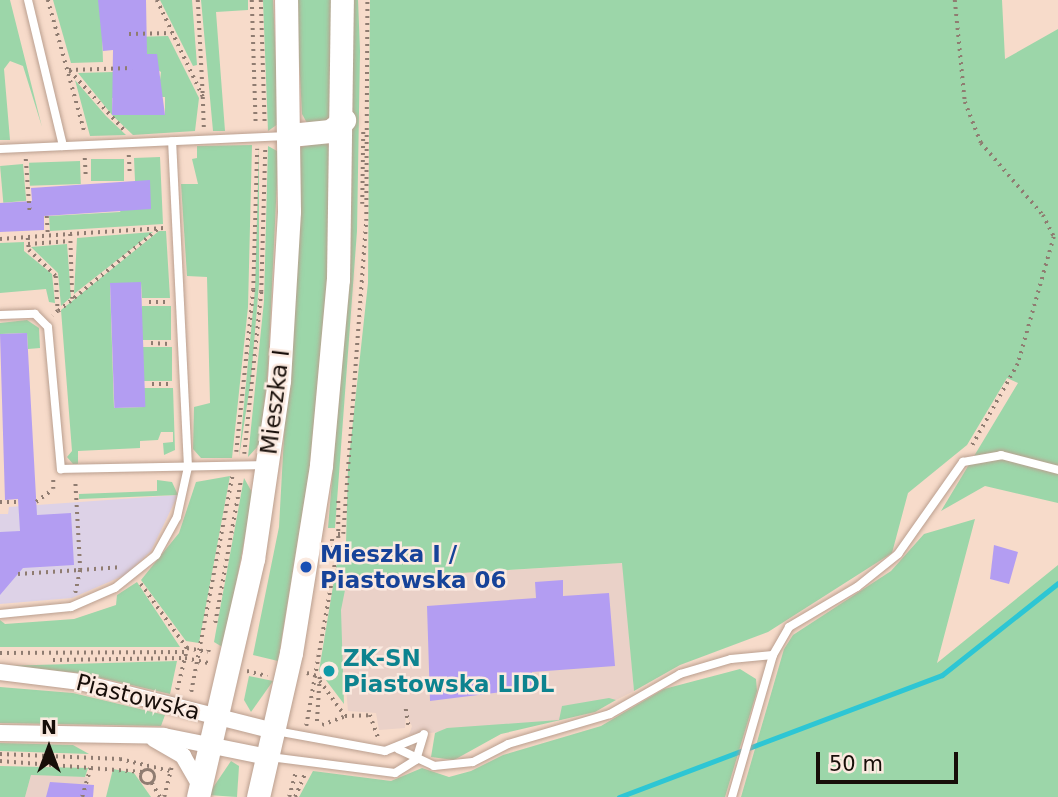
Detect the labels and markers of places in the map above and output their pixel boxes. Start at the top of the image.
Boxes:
place label: Mieszka I / Piastowska 06 [320,540,507,594]
marker: Mieszka I / Piastowska 06 [298,559,314,575]
place label: ZK-SN Piastowska LIDL [343,644,554,698]
marker: ZK-SN Piastowska LIDL [321,663,337,679]

